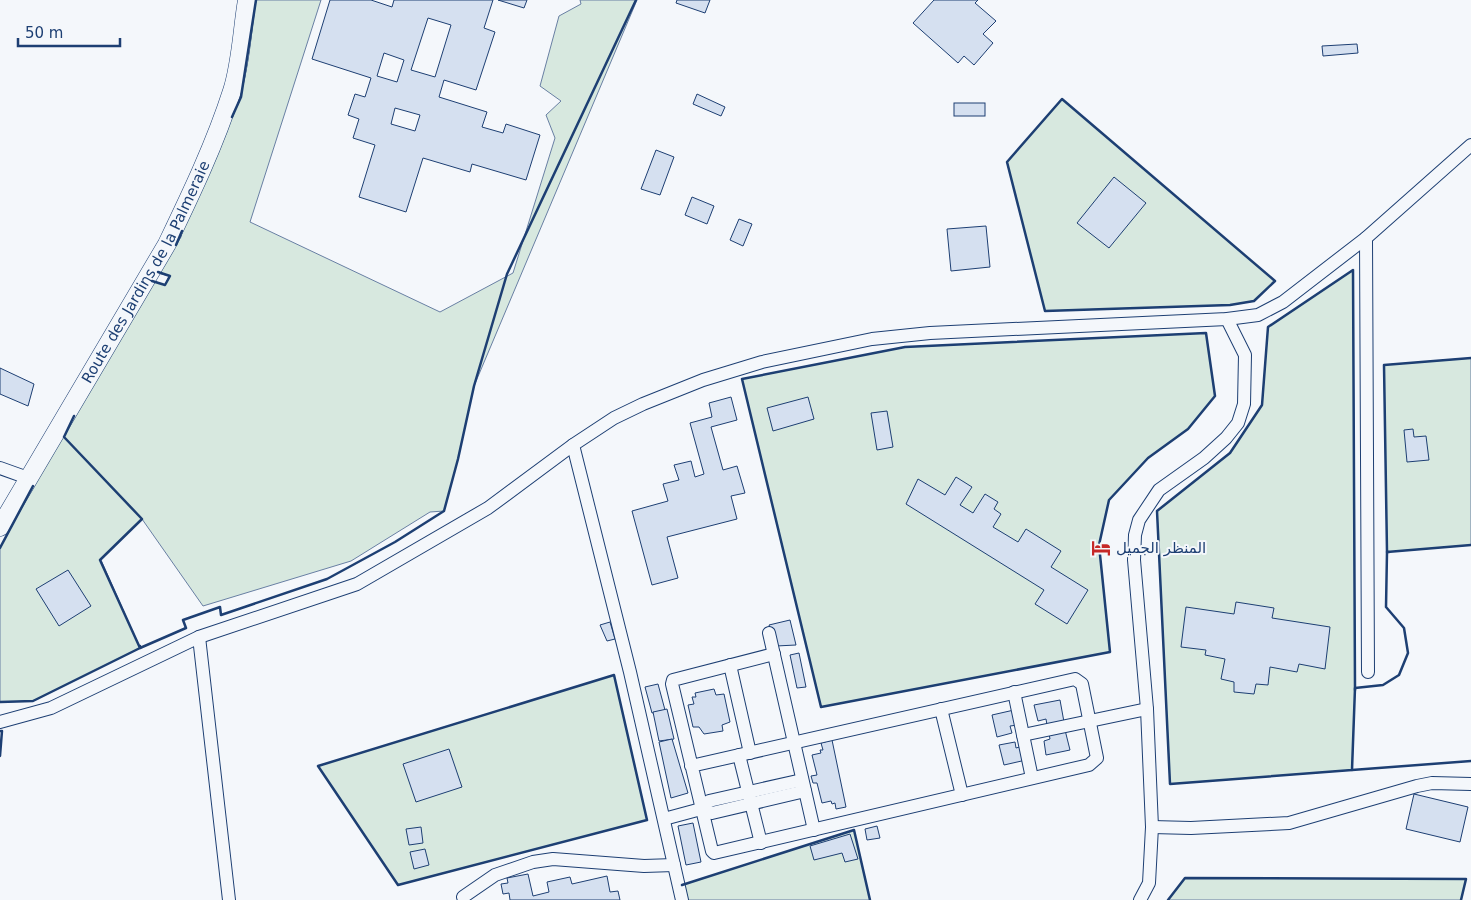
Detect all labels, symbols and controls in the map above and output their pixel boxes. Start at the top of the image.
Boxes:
scale bar [18,15,120,47]
text: 50 m [25,24,63,42]
street label: Route des Jardins de la Palmeraie [78,158,214,387]
hotel icon: المنظر الجميل [1090,537,1112,559]
place label: المنظر الجميل [1116,539,1206,557]

